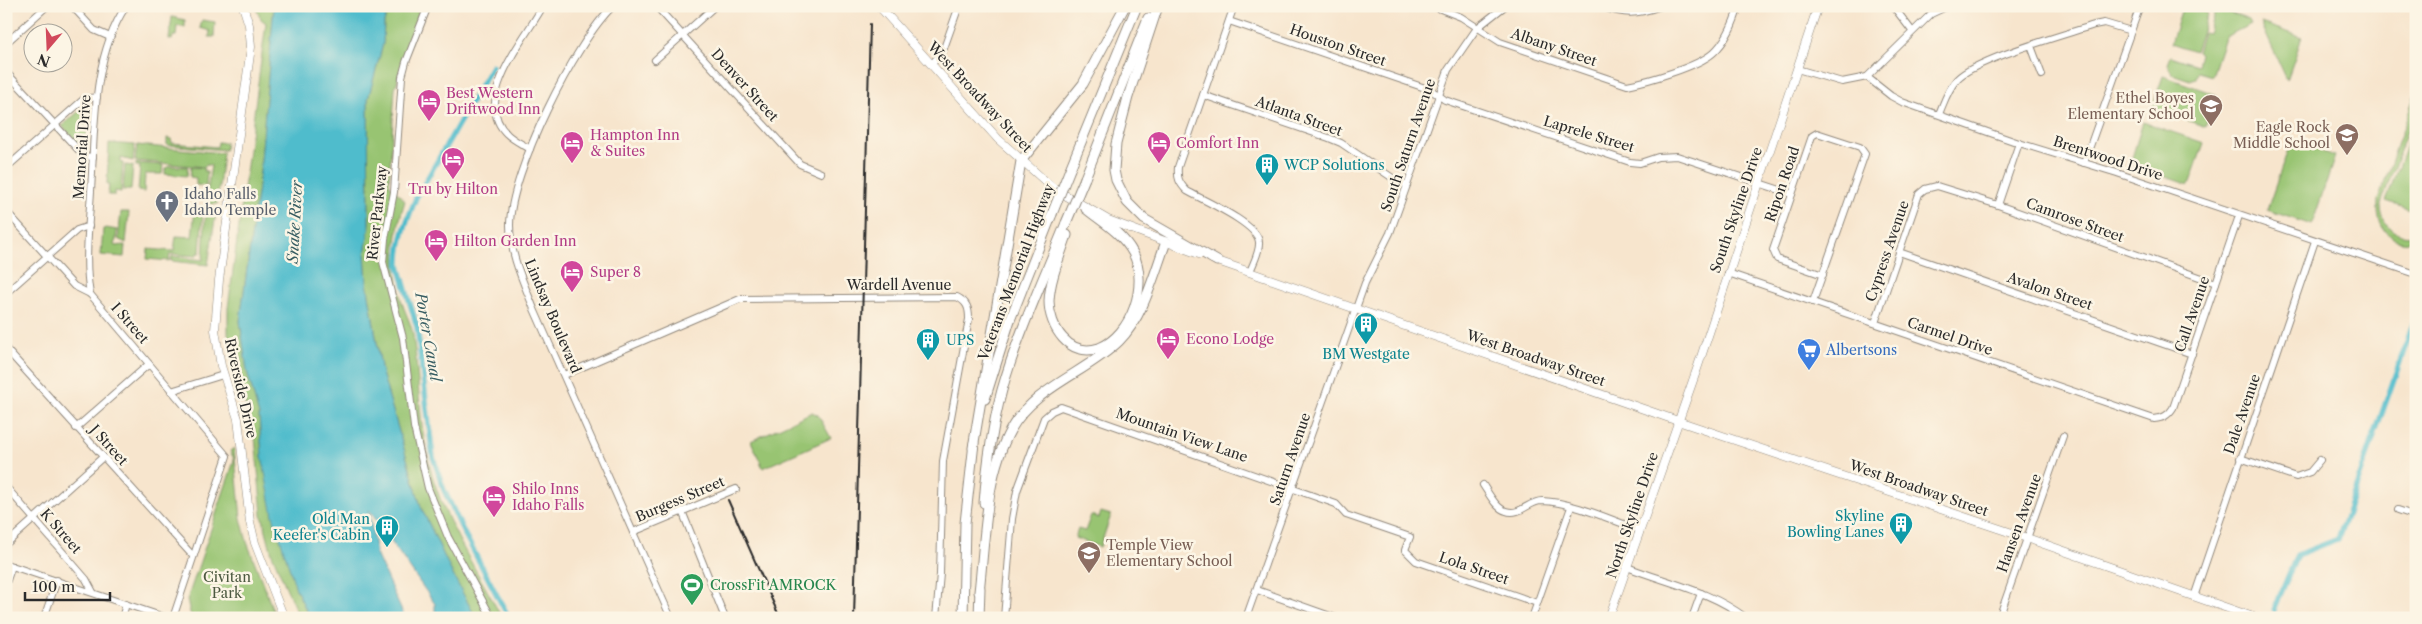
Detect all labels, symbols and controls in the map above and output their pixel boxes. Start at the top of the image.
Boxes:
street label: Houston Street [1288,20,1389,70]
north arrow [22,22,72,72]
street label: Albany Street [1508,24,1599,70]
street label: West Broadway Street [923,37,1036,156]
street label: Denver Street [708,45,782,125]
text: N [35,50,52,71]
street label: South Saturn Avenue [1377,76,1439,214]
place label: Best Western Driftwood Inn [446,84,541,118]
hotel icon: Best Western Driftwood Inn [416,88,442,122]
place label: Ethel Boyes Elementary School [2068,89,2194,123]
street label: Atlanta Street [1252,92,1345,140]
school or university icon: Ethel Boyes Elementary School [2198,93,2224,127]
street label: Memorial Drive [69,94,95,200]
street label: Laprele Street [1541,112,1637,156]
place label: Eagle Rock Middle School [2233,118,2331,152]
school or university icon: Eagle Rock Middle School [2334,122,2360,156]
place label: Hampton Inn & Suites [590,126,680,160]
hotel icon: Hampton Inn & Suites [559,130,585,164]
hotel icon: Comfort Inn [1146,130,1172,164]
street label: Brentwood Drive [2051,132,2165,184]
place label: Comfort Inn [1176,134,1259,152]
street label: Ripon Road [1761,143,1803,224]
street label: South Skyline Drive [1706,144,1766,275]
hotel icon: Tru by Hilton [440,146,466,180]
building icon: WCP Solutions [1254,152,1280,186]
place label: WCP Solutions [1283,156,1385,174]
street label: River Parkway [363,165,391,261]
water label: Snake River [283,179,306,265]
place label: Tru by Hilton [408,180,498,198]
street label: Veterans Memorial Highway [974,181,1058,364]
place label: Idaho Falls Idaho Temple [184,185,276,219]
church icon: Idaho Falls Idaho Temple [154,189,180,223]
street label: Camrose Street [2024,194,2126,246]
street label: Cypress Avenue [1861,198,1913,304]
hotel icon: Hilton Garden Inn [423,228,449,262]
place label: Hilton Garden Inn [454,232,577,250]
street label: Lindsay Boulevard [521,256,585,376]
hotel icon: Super 8 [559,259,585,293]
place label: Super 8 [590,263,641,281]
street label: Avalon Street [2004,268,2095,314]
street label: Call Avenue [2171,273,2213,354]
street label: Wardell Avenue [846,276,952,294]
water label: Porter Canal [411,290,446,385]
street label: I Street [107,299,153,347]
building icon: BM Westgate [1353,311,1379,345]
street label: Carmel Drive [1905,313,1995,359]
street label: West Broadway Street [1463,325,1608,390]
hotel icon: Econo Lodge [1155,326,1181,360]
building icon: UPS [915,327,941,361]
place label: Econo Lodge [1186,330,1274,348]
place label: UPS [946,331,974,349]
street label: Riverside Drive [221,336,261,440]
supermarket icon: Albertsons [1796,337,1822,371]
place label: Albertsons [1825,341,1897,359]
place label: BM Westgate [1322,345,1410,363]
street label: Dale Avenue [2220,371,2264,456]
street label: Mountain View Lane [1114,404,1250,466]
street label: Saturn Avenue [1266,410,1314,508]
street label: J Street [85,419,132,469]
street label: North Skyline Drive [1602,449,1662,580]
street label: West Broadway Street [1846,455,1991,520]
street label: Hansen Avenue [1993,471,2045,575]
street label: Burgess Street [633,472,727,526]
place label: Shilo Inns Idaho Falls [512,480,584,514]
hotel icon: Shilo Inns Idaho Falls [481,484,507,518]
street label: K Street [37,505,86,557]
place label: Skyline Bowling Lanes [1787,507,1884,541]
place label: Old Man Keefer's Cabin [273,510,370,544]
building icon: Skyline Bowling Lanes [1888,511,1914,545]
building icon: Old Man Keefer's Cabin [374,514,400,548]
place label: Temple View Elementary School [1106,536,1232,570]
school or university icon: Temple View Elementary School [1076,540,1102,574]
street label: Lola Street [1437,548,1511,588]
park label: Civitan Park [203,568,251,602]
scale bar [25,569,110,601]
sports icon: CrossFit AMROCK [679,572,705,606]
place label: CrossFit AMROCK [710,576,838,594]
text: 100 m [32,577,75,596]

